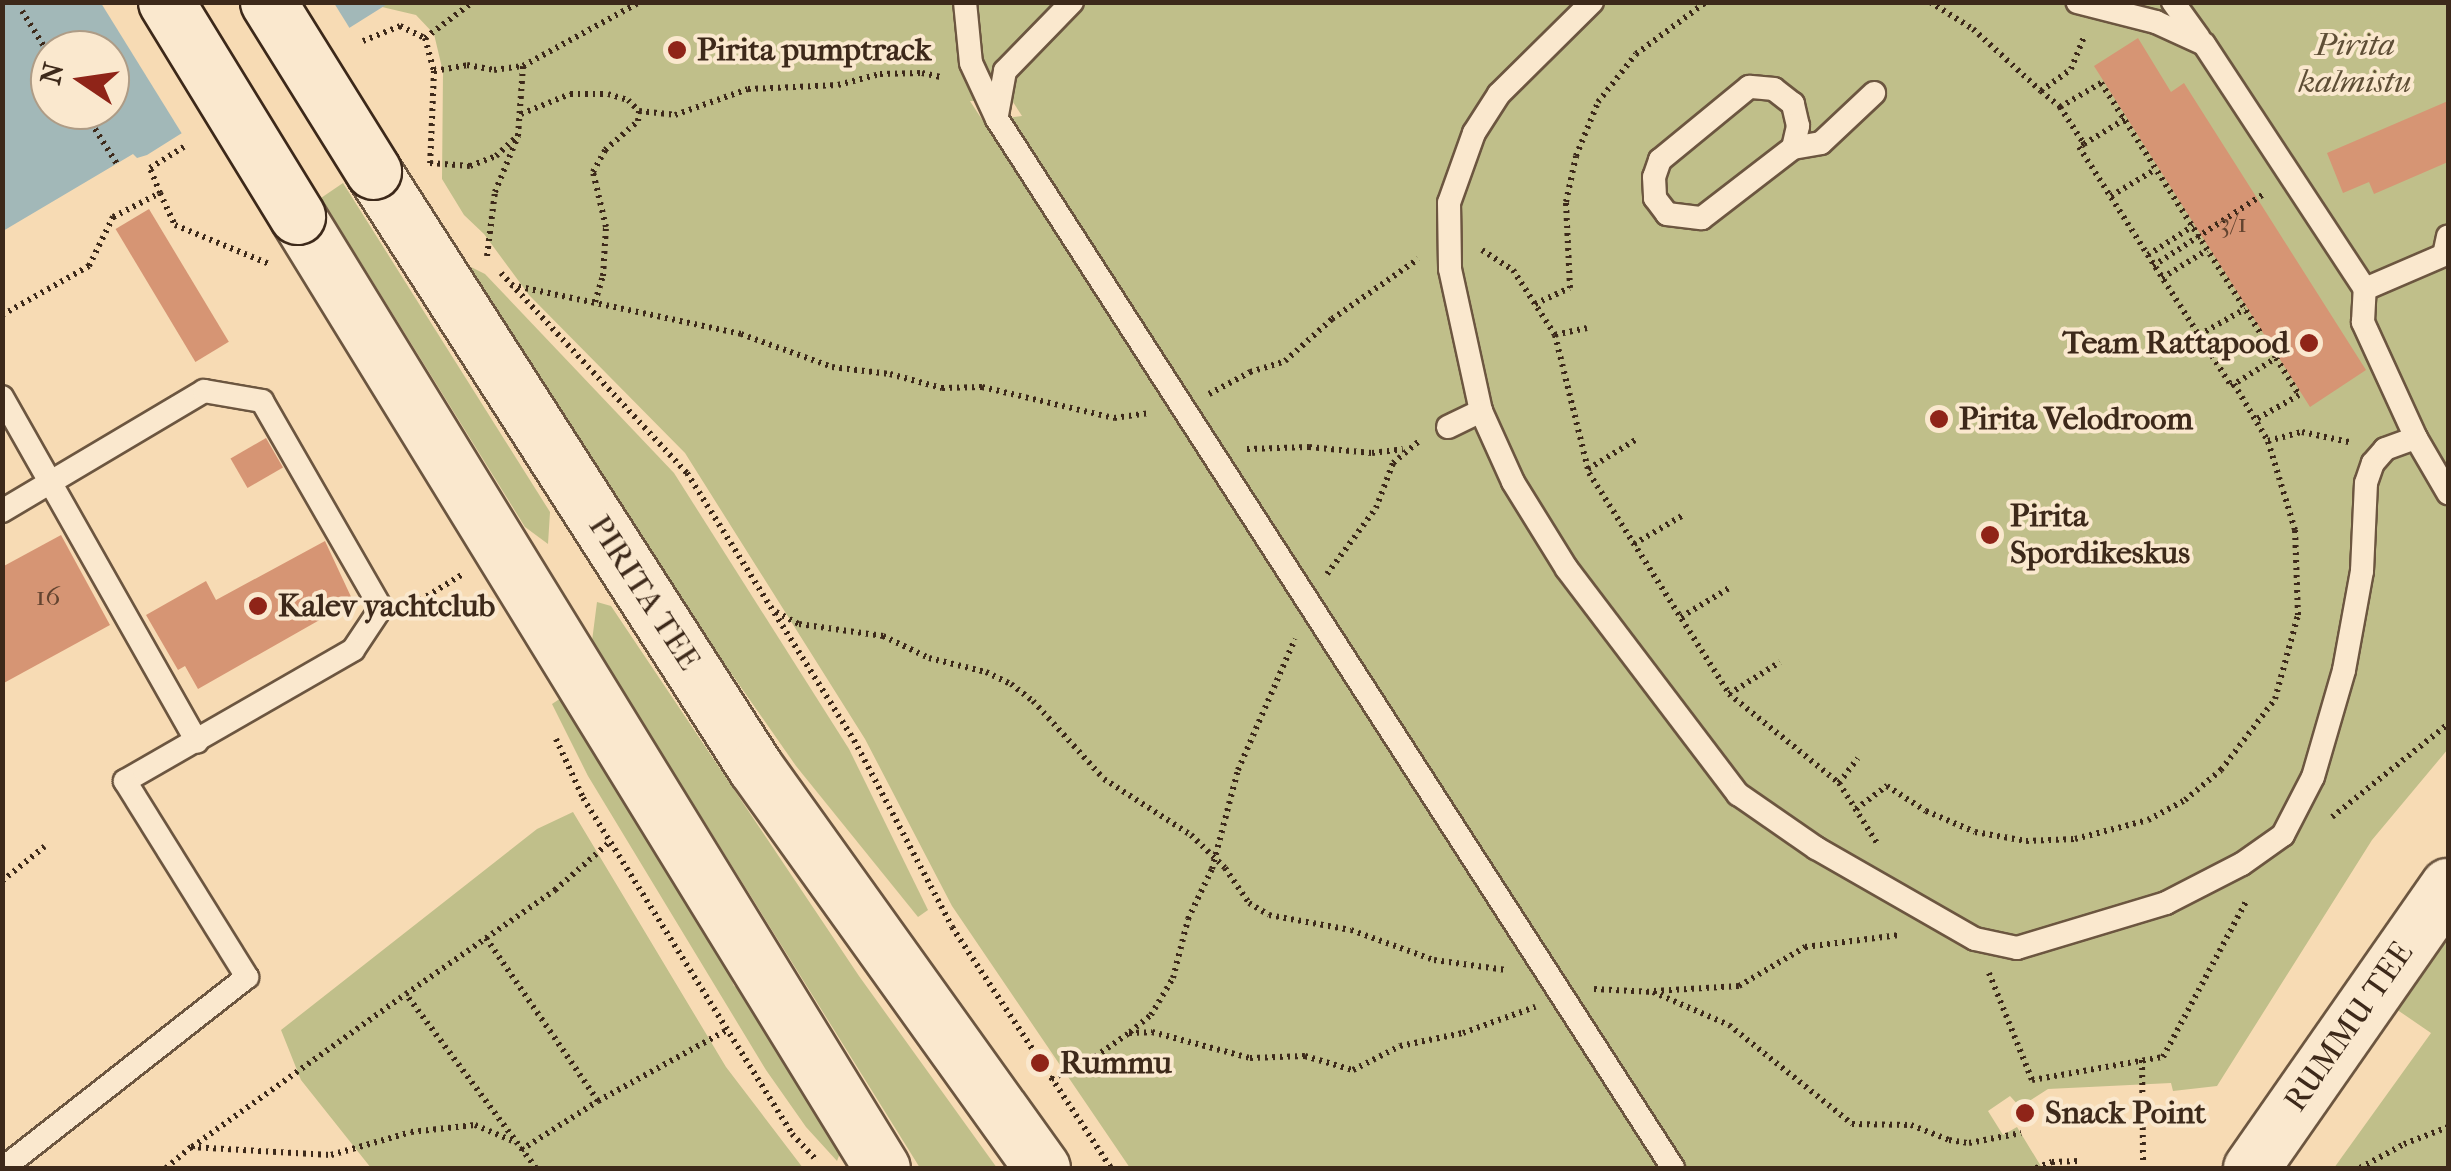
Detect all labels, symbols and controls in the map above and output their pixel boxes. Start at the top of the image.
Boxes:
park label: Pirita kalmistu [2298,27,2412,102]
north arrow [30,30,130,130]
place label: Pirita pumptrack [697,31,931,69]
marker: Pirita pumptrack [666,39,688,61]
text: N [34,60,71,88]
house number: 3/1 [2219,206,2247,240]
place label: Team Rattapood [2063,324,2289,362]
marker: Team Rattapood [2298,332,2320,354]
place label: Pirita Velodroom [1959,400,2193,438]
marker: Pirita Velodroom [1928,408,1950,430]
place label: Pirita Spordikeskus [2010,498,2190,573]
street label: PIRITA TEE [580,509,708,677]
marker: Pirita Spordikeskus [1979,524,2001,546]
house number: 16 [35,579,61,613]
place label: Kalev yachtclub [278,587,495,625]
marker: Kalev yachtclub [247,595,269,617]
street label: RUMMU TEE [2277,935,2421,1119]
place label: Rummu [1060,1044,1172,1082]
marker: Rummu [1029,1052,1051,1074]
place label: Snack Point [2045,1094,2206,1132]
marker: Snack Point [2014,1102,2036,1124]

